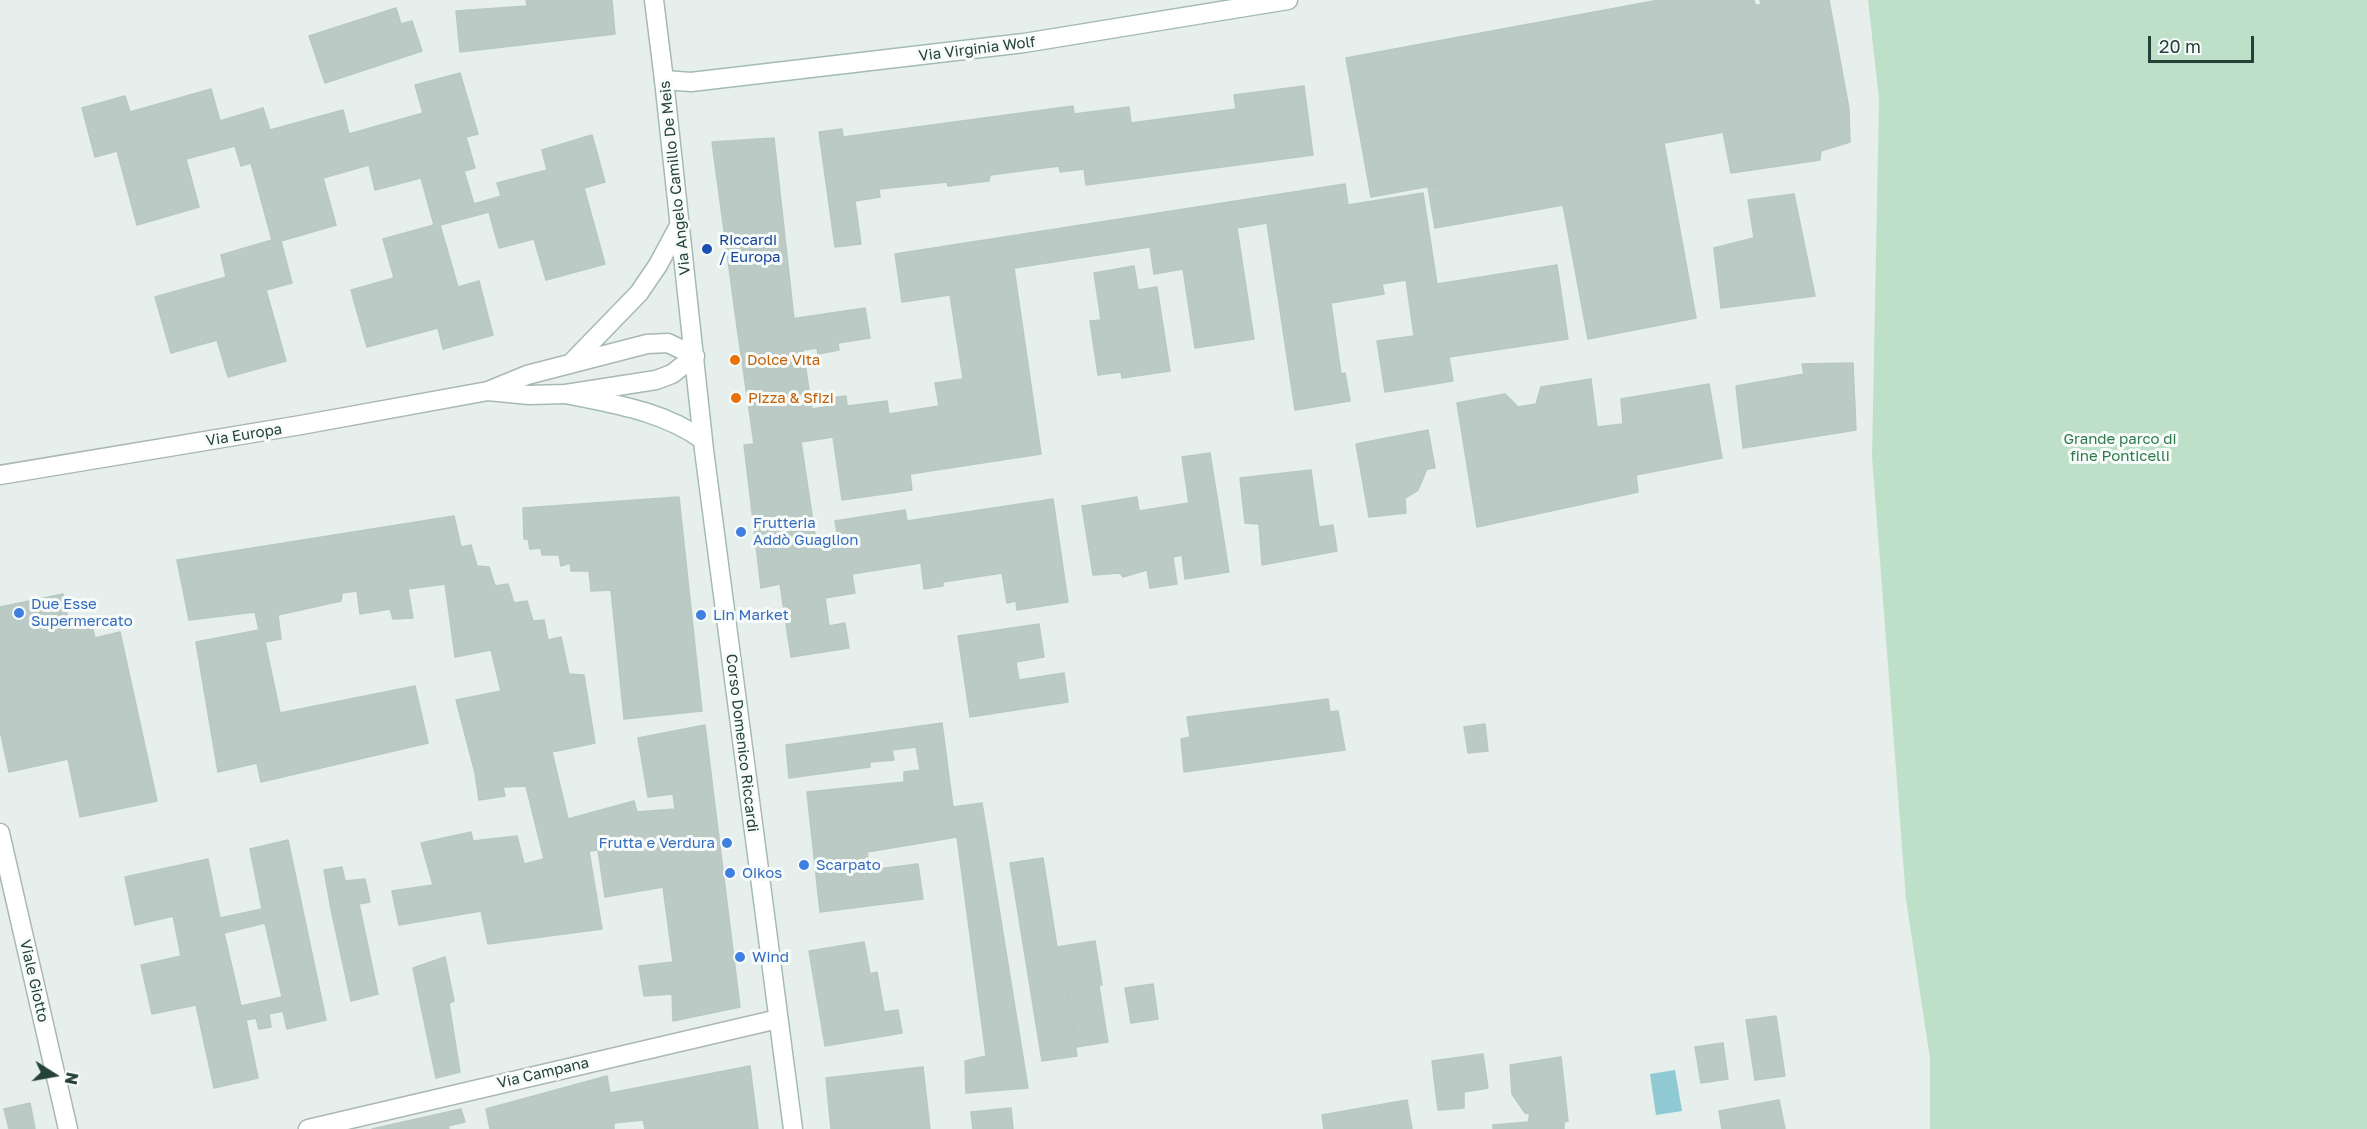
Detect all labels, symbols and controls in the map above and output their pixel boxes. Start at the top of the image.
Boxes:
scale bar [2151,24,2258,62]
street label: Via Virginia Wolf [918,33,1036,65]
text: 20 m [2159,35,2201,57]
street label: Via Angelo Camillo De Meis [656,80,694,276]
place label: Riccardi / Europa [719,231,781,266]
marker: Riccardi / Europa [700,242,714,256]
place label: Dolce Vita [747,351,820,369]
marker: Dolce Vita [728,353,742,367]
place label: Pizza & Sfizi [748,389,834,407]
marker: Pizza & Sfizi [729,391,743,405]
street label: Via Europa [205,420,283,450]
park label: Grande parco di fine Ponticelli [2063,430,2177,465]
place label: Frutteria Addò Guaglion [753,514,858,549]
marker: Frutteria Addò Guaglion [734,525,748,539]
place label: Due Esse Supermercato [31,595,133,630]
marker: Due Esse Supermercato [12,606,26,620]
place label: Lin Market [713,606,789,624]
marker: Lin Market [694,608,708,622]
street label: Corso Domenico Riccardi [722,653,762,833]
place label: Frutta e Verdura [599,834,715,852]
marker: Frutta e Verdura [720,836,734,850]
place label: Scarpato [816,856,881,874]
marker: Scarpato [797,858,811,872]
place label: Oikos [742,864,782,882]
marker: Oikos [723,866,737,880]
street label: Viale Giotto [16,938,52,1024]
place label: Wind [752,948,789,966]
marker: Wind [733,950,747,964]
north arrow [24,1045,84,1105]
street label: Via Campana [495,1054,591,1092]
text: N [61,1071,83,1086]

